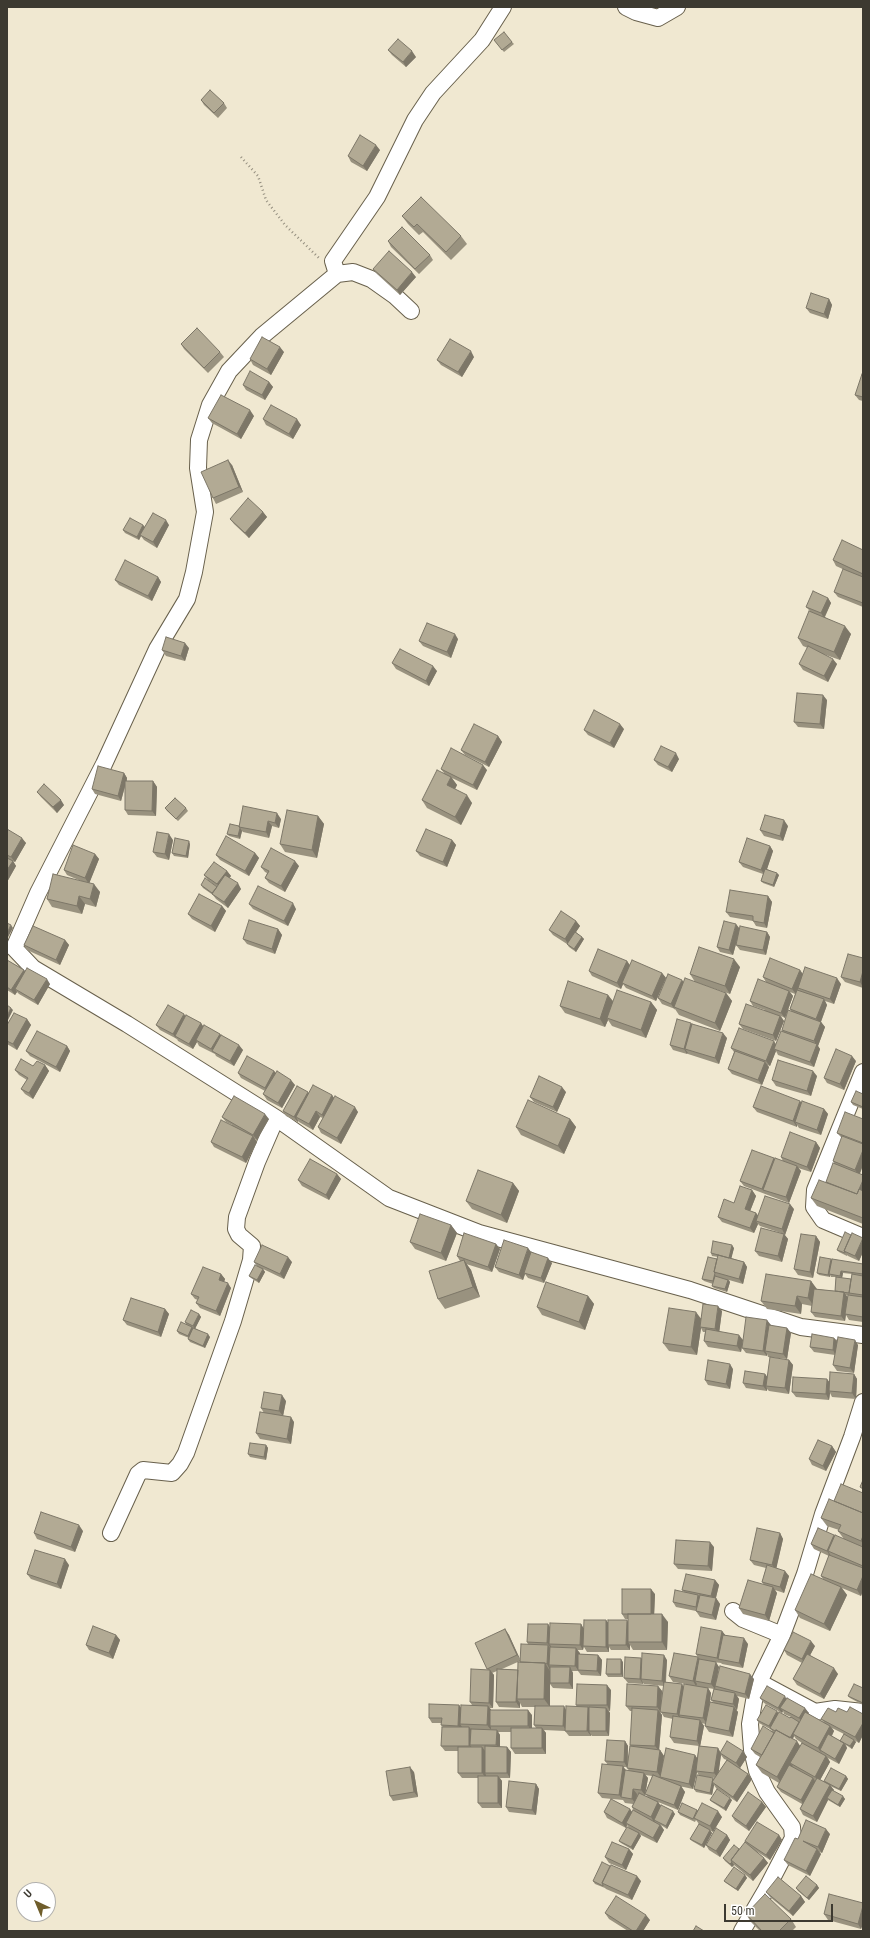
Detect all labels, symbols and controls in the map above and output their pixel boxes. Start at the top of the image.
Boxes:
north arrow [16,1882,56,1922]
text: U [21,1887,35,1901]
scale bar [726,1896,835,1922]
text: 50 m [731,1904,755,1918]

